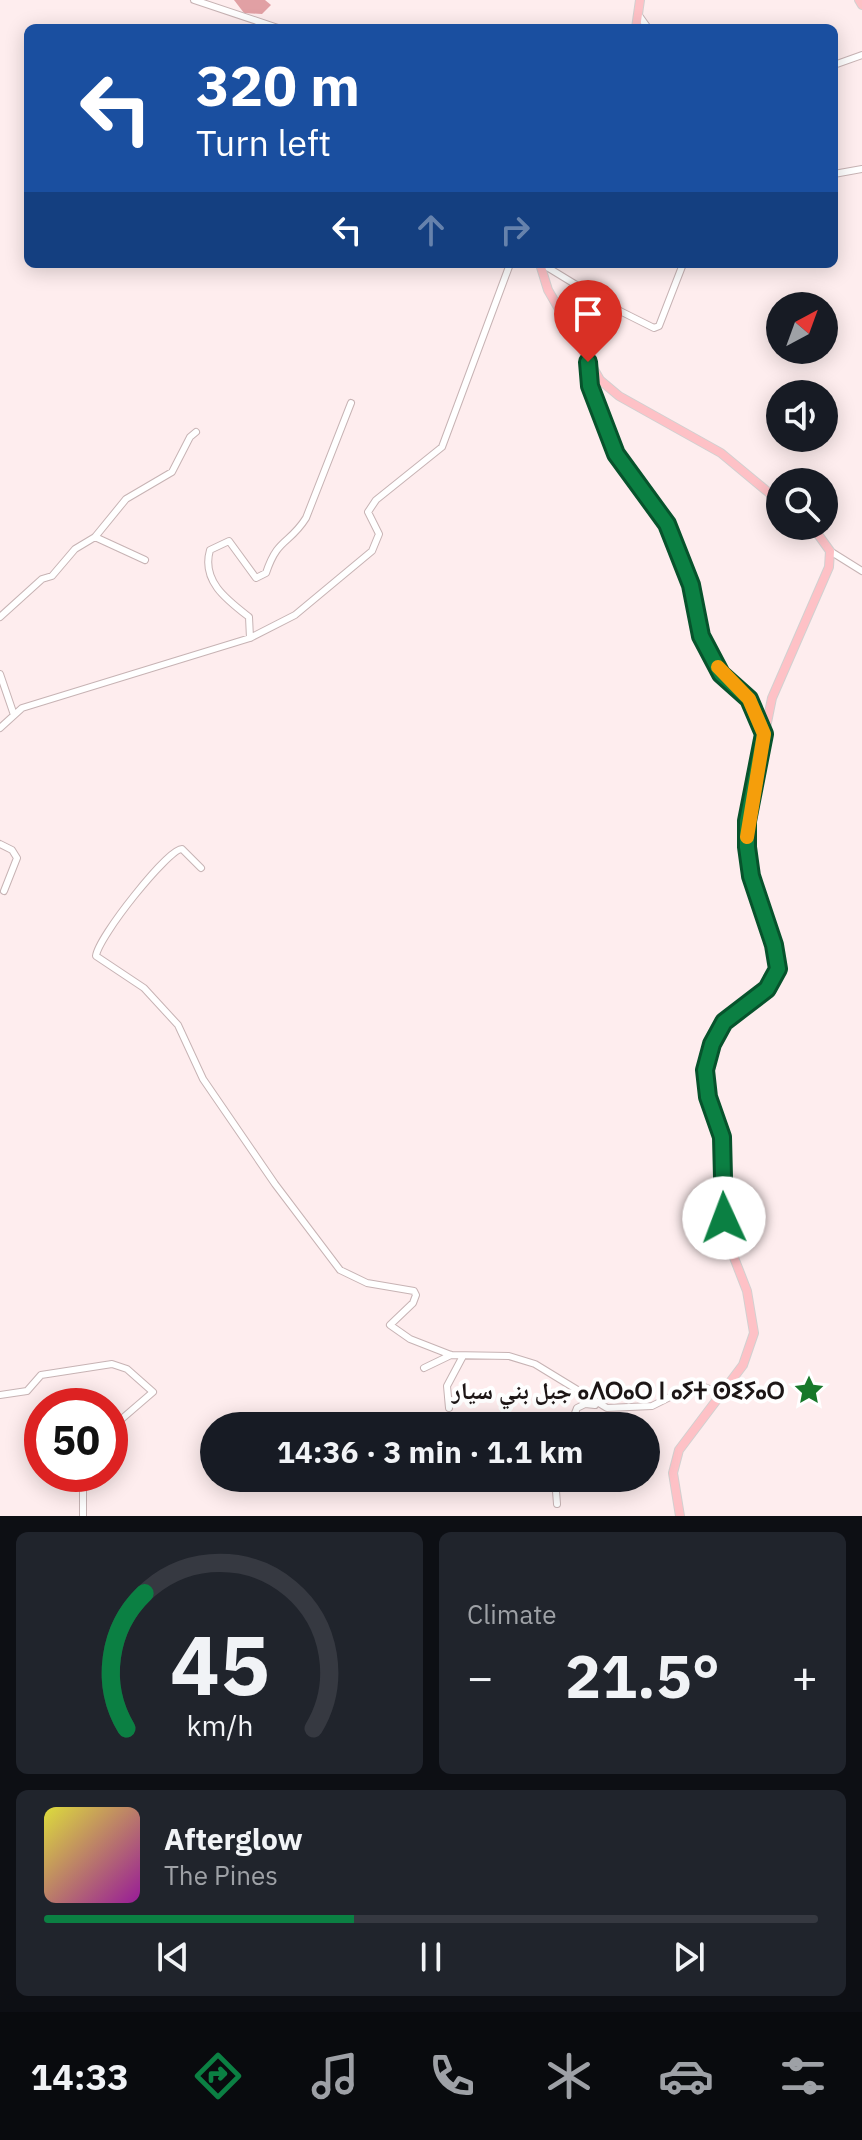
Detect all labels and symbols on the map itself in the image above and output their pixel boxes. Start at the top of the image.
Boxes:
pin [554,280,622,362]
north arrow [766,292,838,364]
position arrow [682,1176,766,1260]
place icon: جبل بني سيار ⴰⴷⵔⴰⵔ ⵏ ⴰⵢⵜ ⵙⵉⵢⴰⵔ [792,1373,826,1407]
place label: جبل بني سيار ⴰⴷⵔⴰⵔ ⵏ ⴰⵢⵜ ⵙⵉⵢⴰⵔ [451,1374,785,1410]
speed limit sign: 50 [24,1388,128,1492]

